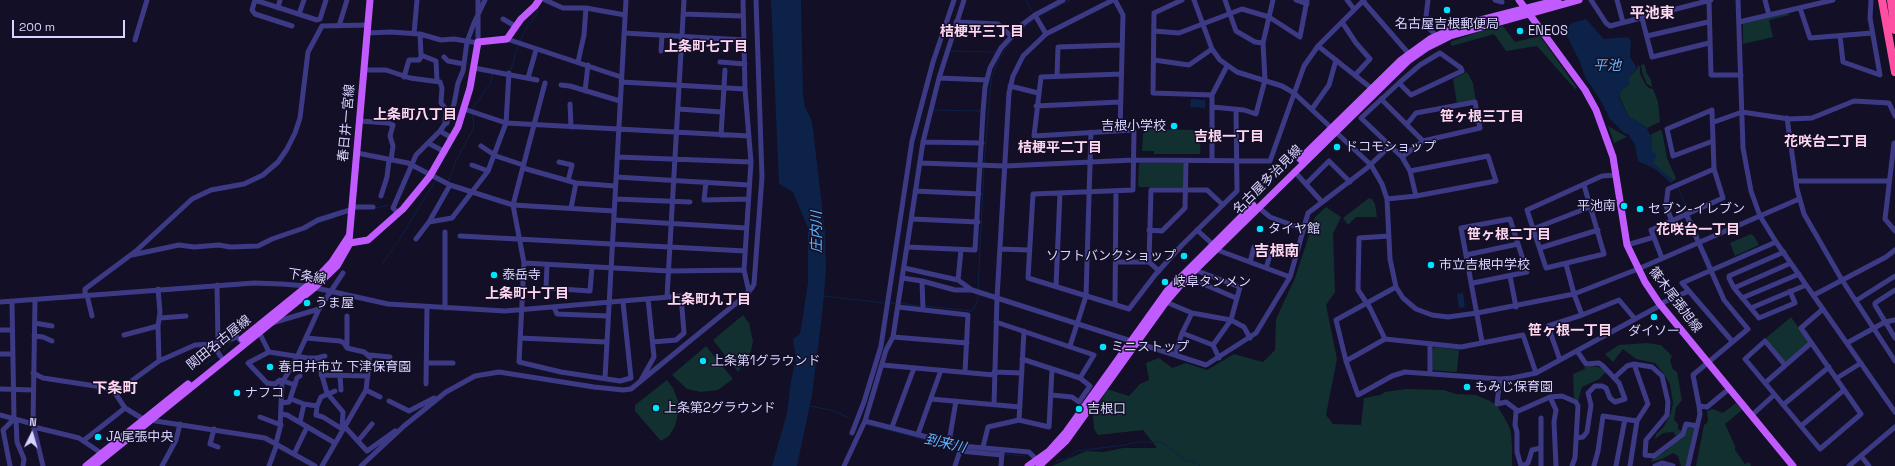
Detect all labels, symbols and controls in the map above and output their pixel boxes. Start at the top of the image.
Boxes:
marker: 名古屋吉根郵便局 [1442,5,1452,15]
district label: 平池東 [1630,5,1674,23]
scale bar [14,12,127,38]
place label: 名古屋吉根郵便局 [1395,16,1499,32]
text: 200 m [19,19,55,35]
place label: ENEOS [1528,23,1568,39]
district label: 桔梗平三丁目 [940,24,1024,40]
marker: ENEOS [1515,26,1525,36]
district label: 上条町七丁目 [664,39,748,55]
water label: 平池 [1593,58,1621,74]
street label: 春日井一宮線 [336,83,358,163]
district label: 上条町八丁目 [373,107,457,123]
district label: 笹ヶ根三丁目 [1440,109,1524,125]
place label: 吉根小学校 [1101,118,1166,134]
marker: 吉根小学校 [1169,121,1179,131]
district label: 吉根一丁目 [1194,129,1264,145]
district label: 花咲台二丁目 [1784,134,1868,150]
place label: ドコモショップ [1345,139,1436,155]
district label: 桔梗平二丁目 [1018,140,1102,156]
street label: 名古屋多治見線 [1230,142,1306,218]
marker: ドコモショップ [1332,142,1342,152]
place label: 平池南 [1577,198,1616,214]
marker: 平池南 [1619,201,1629,211]
place label: セブン-イレブン [1648,201,1745,217]
marker: セブン-イレブン [1635,204,1645,214]
water label: 庄内川 [809,211,825,253]
place label: タイヤ館 [1268,221,1320,237]
district label: 花咲台一丁目 [1656,222,1740,238]
marker: タイヤ館 [1255,224,1265,234]
district label: 笹ヶ根二丁目 [1467,227,1551,243]
district label: 吉根南 [1255,243,1299,261]
place label: ソフトバンクショップ [1046,248,1176,264]
marker: ソフトバンクショップ [1179,251,1189,261]
place label: 市立吉根中学校 [1439,257,1530,273]
marker: 市立吉根中学校 [1426,260,1436,270]
street label: 篠木尾張旭線 [1645,264,1705,336]
street label: 下条線 [287,266,327,288]
place label: 泰岳寺 [502,267,541,283]
marker: 泰岳寺 [489,270,499,280]
place label: 岐阜タンメン [1173,274,1251,290]
marker: 岐阜タンメン [1160,277,1170,287]
district label: 上条町十丁目 [485,286,569,302]
district label: 上条町九丁目 [667,292,751,308]
place label: うま屋 [315,295,354,311]
marker: うま屋 [302,298,312,308]
street label: 関田名古屋線 [184,312,254,374]
marker: ダイソー [1649,312,1659,322]
district label: 笹ヶ根一丁目 [1528,323,1612,339]
place label: ダイソー [1628,323,1680,339]
place label: ミニストップ [1111,339,1189,355]
marker: ミニストップ [1098,342,1108,352]
place label: 上条第1グラウンド [711,353,820,369]
marker: 上条第1グラウンド [698,356,708,366]
place label: 春日井市立 下津保育園 [278,359,411,375]
marker: 春日井市立 下津保育園 [265,362,275,372]
place label: もみじ保育園 [1475,379,1553,395]
district label: 下条町 [93,380,137,398]
marker: もみじ保育園 [1462,382,1472,392]
place label: ナフコ [245,385,284,401]
marker: ナフコ [232,388,242,398]
place label: 上条第2グラウンド [664,400,776,416]
place label: 吉根口 [1087,401,1126,417]
marker: 上条第2グラウンド [651,403,661,413]
marker: 吉根口 [1074,404,1084,414]
north arrow [12,414,52,454]
text: N [29,415,37,429]
place label: JA尾張中央 [106,429,174,445]
water label: 到来川 [923,431,967,457]
marker: JA尾張中央 [93,432,103,442]

